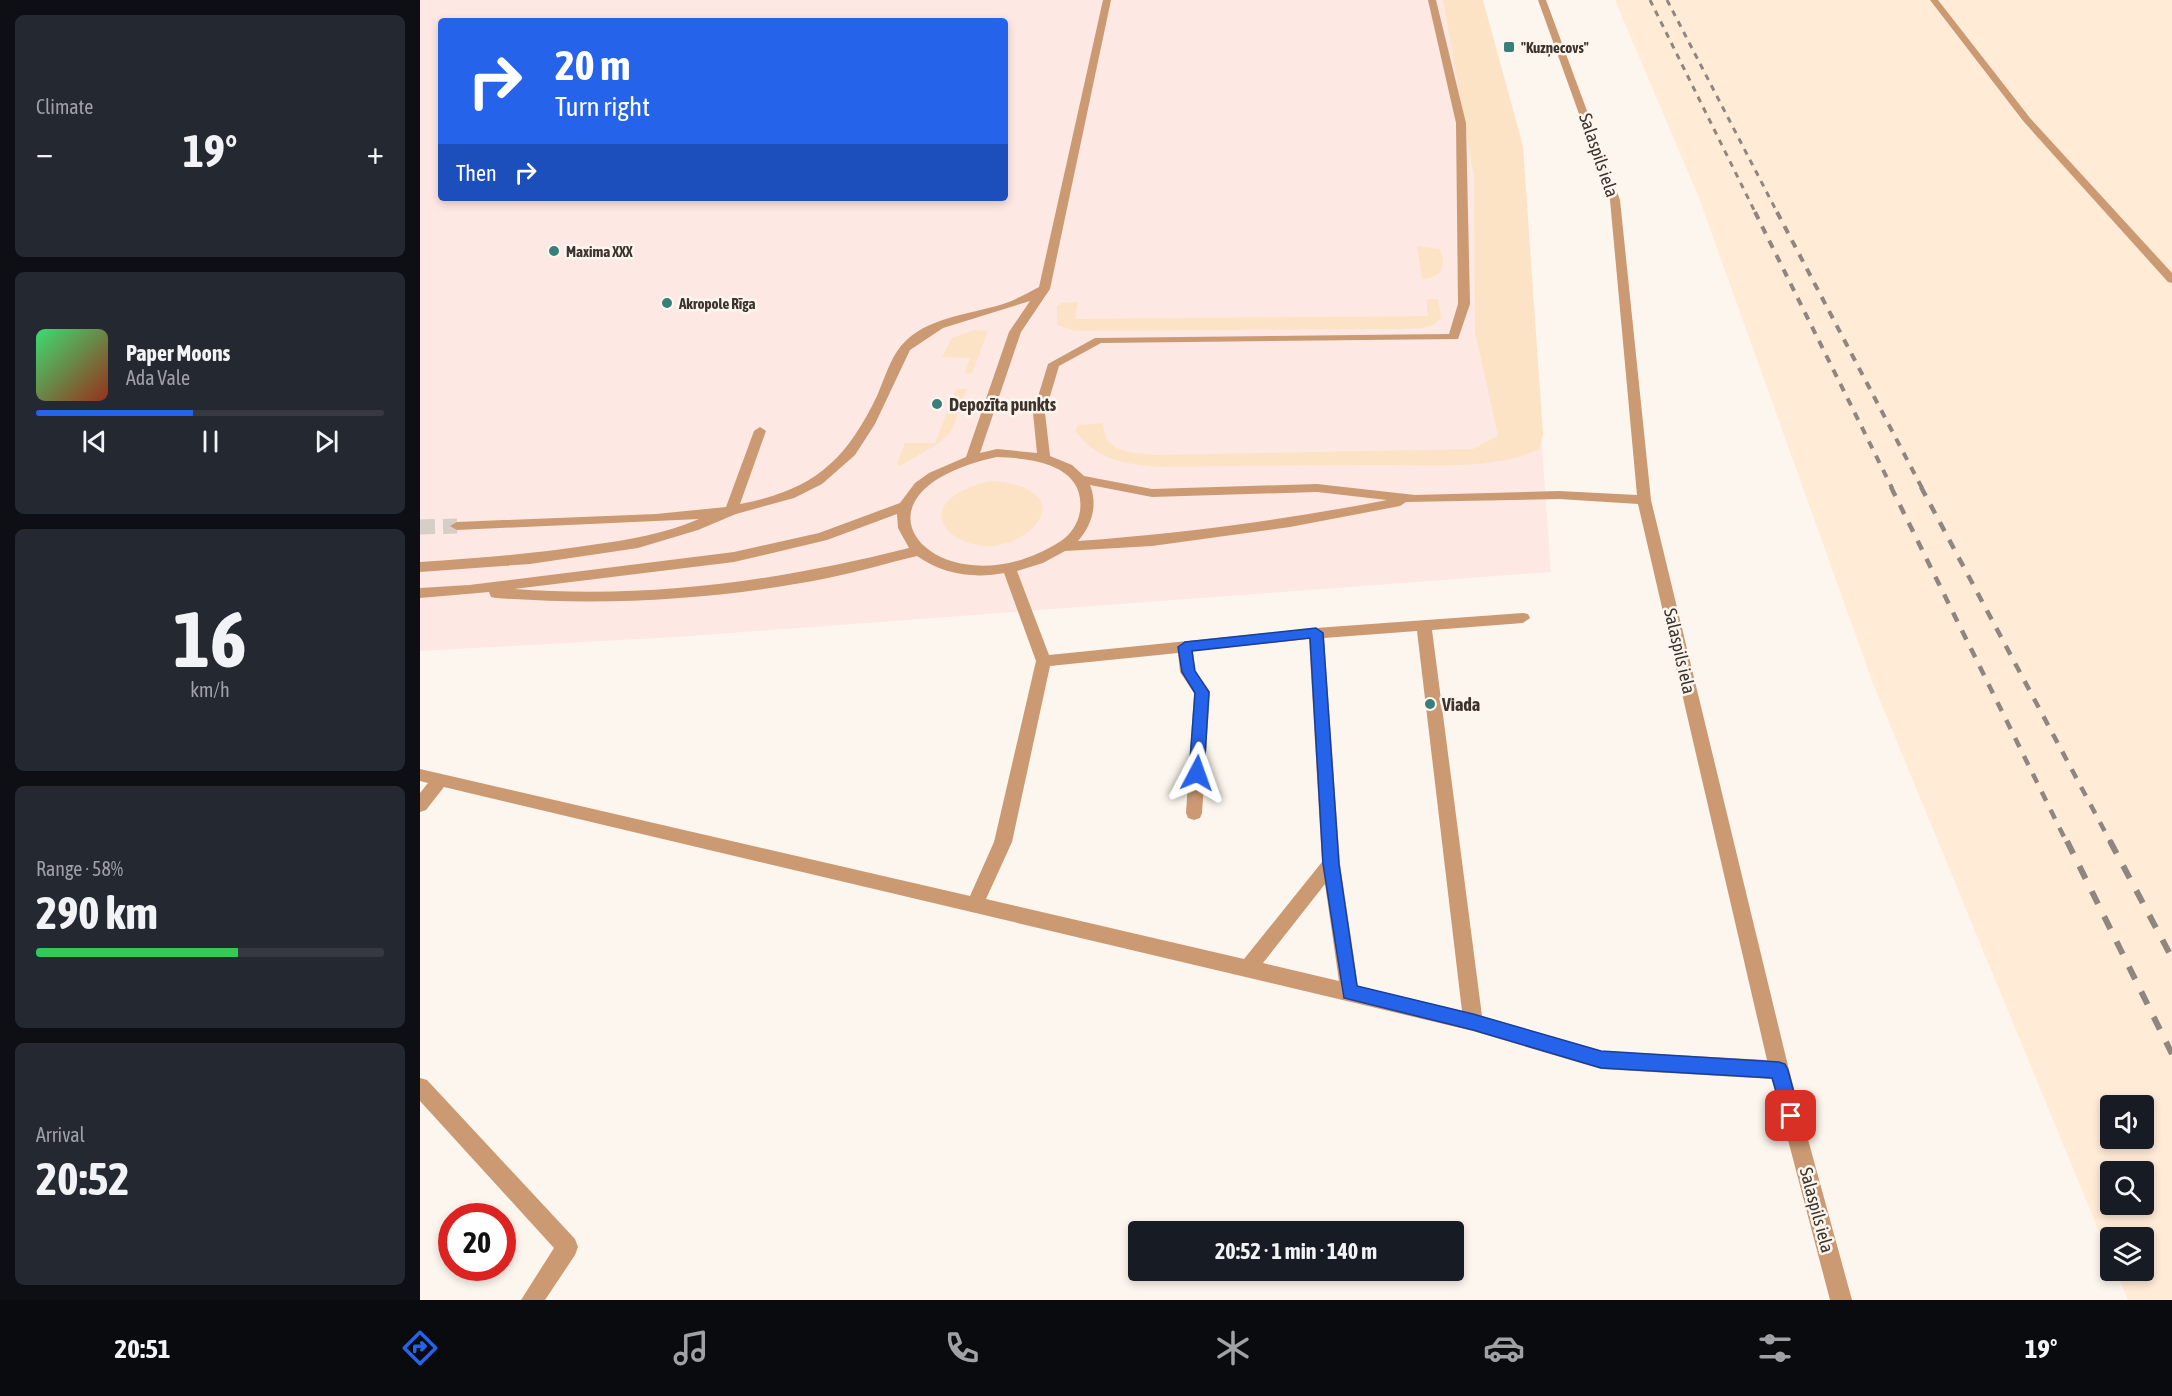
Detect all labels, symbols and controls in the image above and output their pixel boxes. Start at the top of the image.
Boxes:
place label: "Kuzņecovs" [1521,39,1589,57]
marker: "Kuzņecovs" [1502,40,1516,54]
text: 20 m [555,41,630,89]
icon: right [456,42,534,120]
text: Turn right [555,91,650,122]
text: Climate [36,95,93,118]
street label: Salaspils iela [1575,110,1623,200]
text: 19° [183,125,237,177]
text: − [36,133,53,171]
text: + [367,133,384,171]
icon: right [509,156,542,189]
text: Then [456,160,497,186]
place label: Maxima XXX [566,243,633,260]
marker: Maxima XXX [547,244,561,258]
place label: Akropole Rīga [678,295,755,312]
marker: Akropole Rīga [660,296,674,310]
text: Paper Moons [126,340,230,366]
text: Ada Vale [126,366,190,389]
place label: Depozīta punkts [949,394,1057,415]
marker: Depozīta punkts [930,397,944,411]
icon: previous [78,425,111,458]
icon: pause [194,425,227,458]
icon: next [310,425,343,458]
text: 16 [173,594,247,684]
street label: Salaspils iela [1660,606,1700,696]
text: km/h [190,678,230,701]
place label: Viada [1441,694,1480,715]
marker: Viada [1423,697,1437,711]
position arrow [1165,741,1229,805]
text: Range · 58% [36,857,123,880]
text: 290 km [36,887,158,939]
pin [1765,1090,1816,1141]
map controls [2100,1095,2154,1281]
button: sound [2100,1095,2154,1149]
icon: arrive [1774,1099,1807,1132]
text: Arrival [36,1123,85,1146]
text: 20:52 [36,1153,130,1205]
button: search [2100,1161,2154,1215]
street label: Salaspils iela [1796,1165,1838,1255]
speed limit sign: 20 [438,1203,516,1281]
button: layers [2100,1227,2154,1281]
text: 20:52 · 1 min · 140 m [1215,1238,1377,1264]
icon: directions [399,1327,441,1369]
icon: music [670,1327,712,1369]
icon: phone [941,1327,983,1369]
icon: climate [1212,1327,1254,1369]
icon: car [1483,1327,1525,1369]
icon: filters [1754,1327,1796,1369]
text: 20:51 [114,1333,171,1364]
text: 19° [2025,1333,2058,1364]

